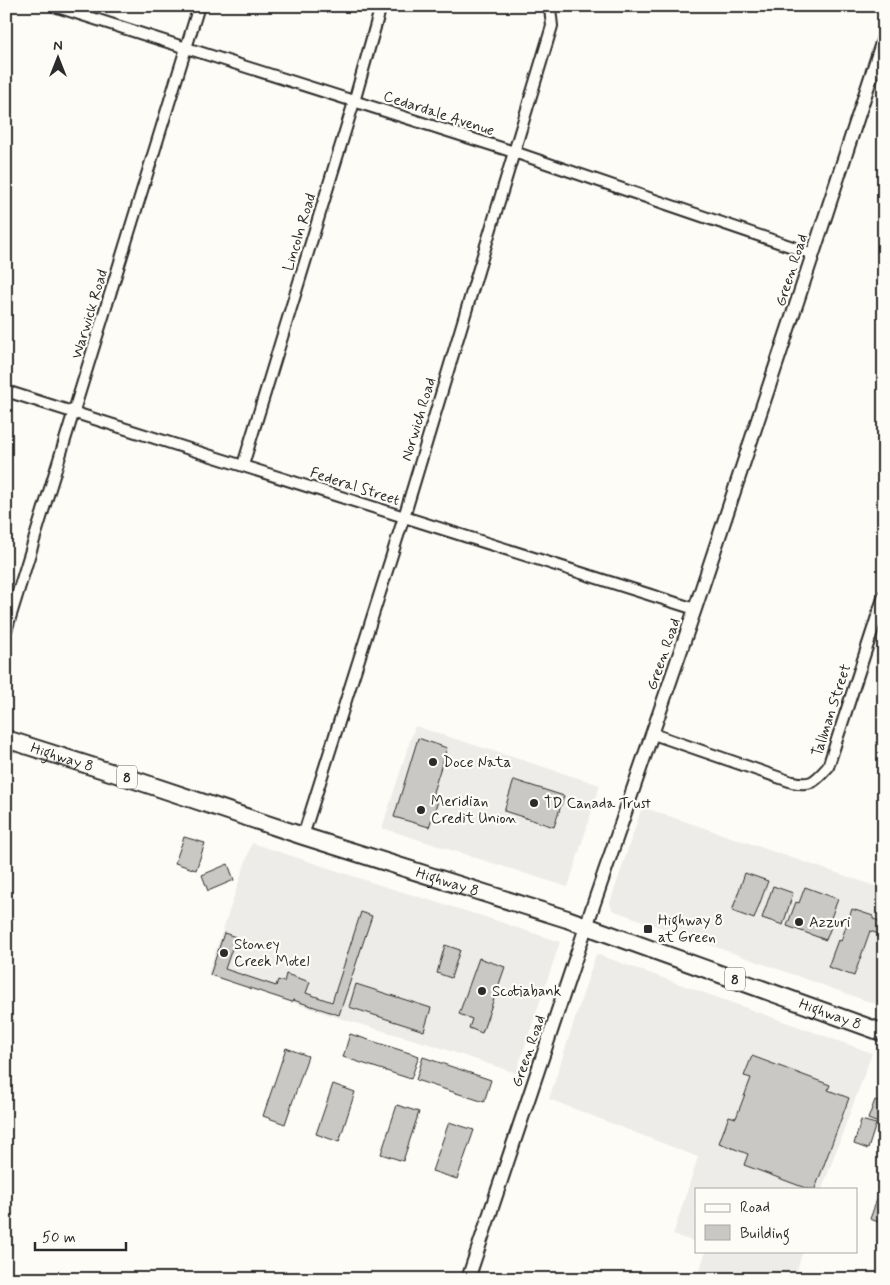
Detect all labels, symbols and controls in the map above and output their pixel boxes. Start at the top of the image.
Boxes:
north arrow [32,32,82,82]
text: N [53,37,63,55]
street label: Cedardale Avenue [381,87,497,141]
street label: Lincoln Road [279,191,321,274]
street label: Green Road [771,232,813,309]
street label: Warwick Road [67,267,113,361]
street label: Norwich Road [397,375,441,463]
street label: Federal Street [307,463,402,511]
street label: Green Road [642,616,686,693]
street label: Tallman Street [808,661,856,759]
street label: Highway 8 [28,738,96,777]
place label: Doce Nata [443,753,512,773]
marker: Doce Nata [427,756,439,768]
road number: 8 [117,766,137,789]
place label: Meridian Credit Union [431,792,518,829]
place label: TD Canada Trust [544,794,651,814]
marker: TD Canada Trust [528,797,540,809]
marker: Meridian Credit Union [415,804,427,816]
street label: Highway 8 [413,863,481,902]
place label: Highway 8 at Green [658,911,723,948]
place label: Azzuri [809,913,850,933]
marker: Azzuri [793,916,805,928]
marker: Highway 8 at Green [642,923,654,935]
place label: Stoney Creek Motel [234,935,309,972]
marker: Stoney Creek Motel [218,947,230,959]
road number: 8 [725,968,745,991]
place label: Scotiabank [492,982,561,1002]
marker: Scotiabank [476,985,488,997]
street label: Highway 8 [796,994,864,1035]
street label: Green Road [507,1013,551,1090]
legend [695,1188,858,1252]
text: Road [740,1198,770,1218]
scale bar [35,1220,126,1252]
text: Building [740,1224,790,1245]
text: 50 m [42,1228,76,1248]

